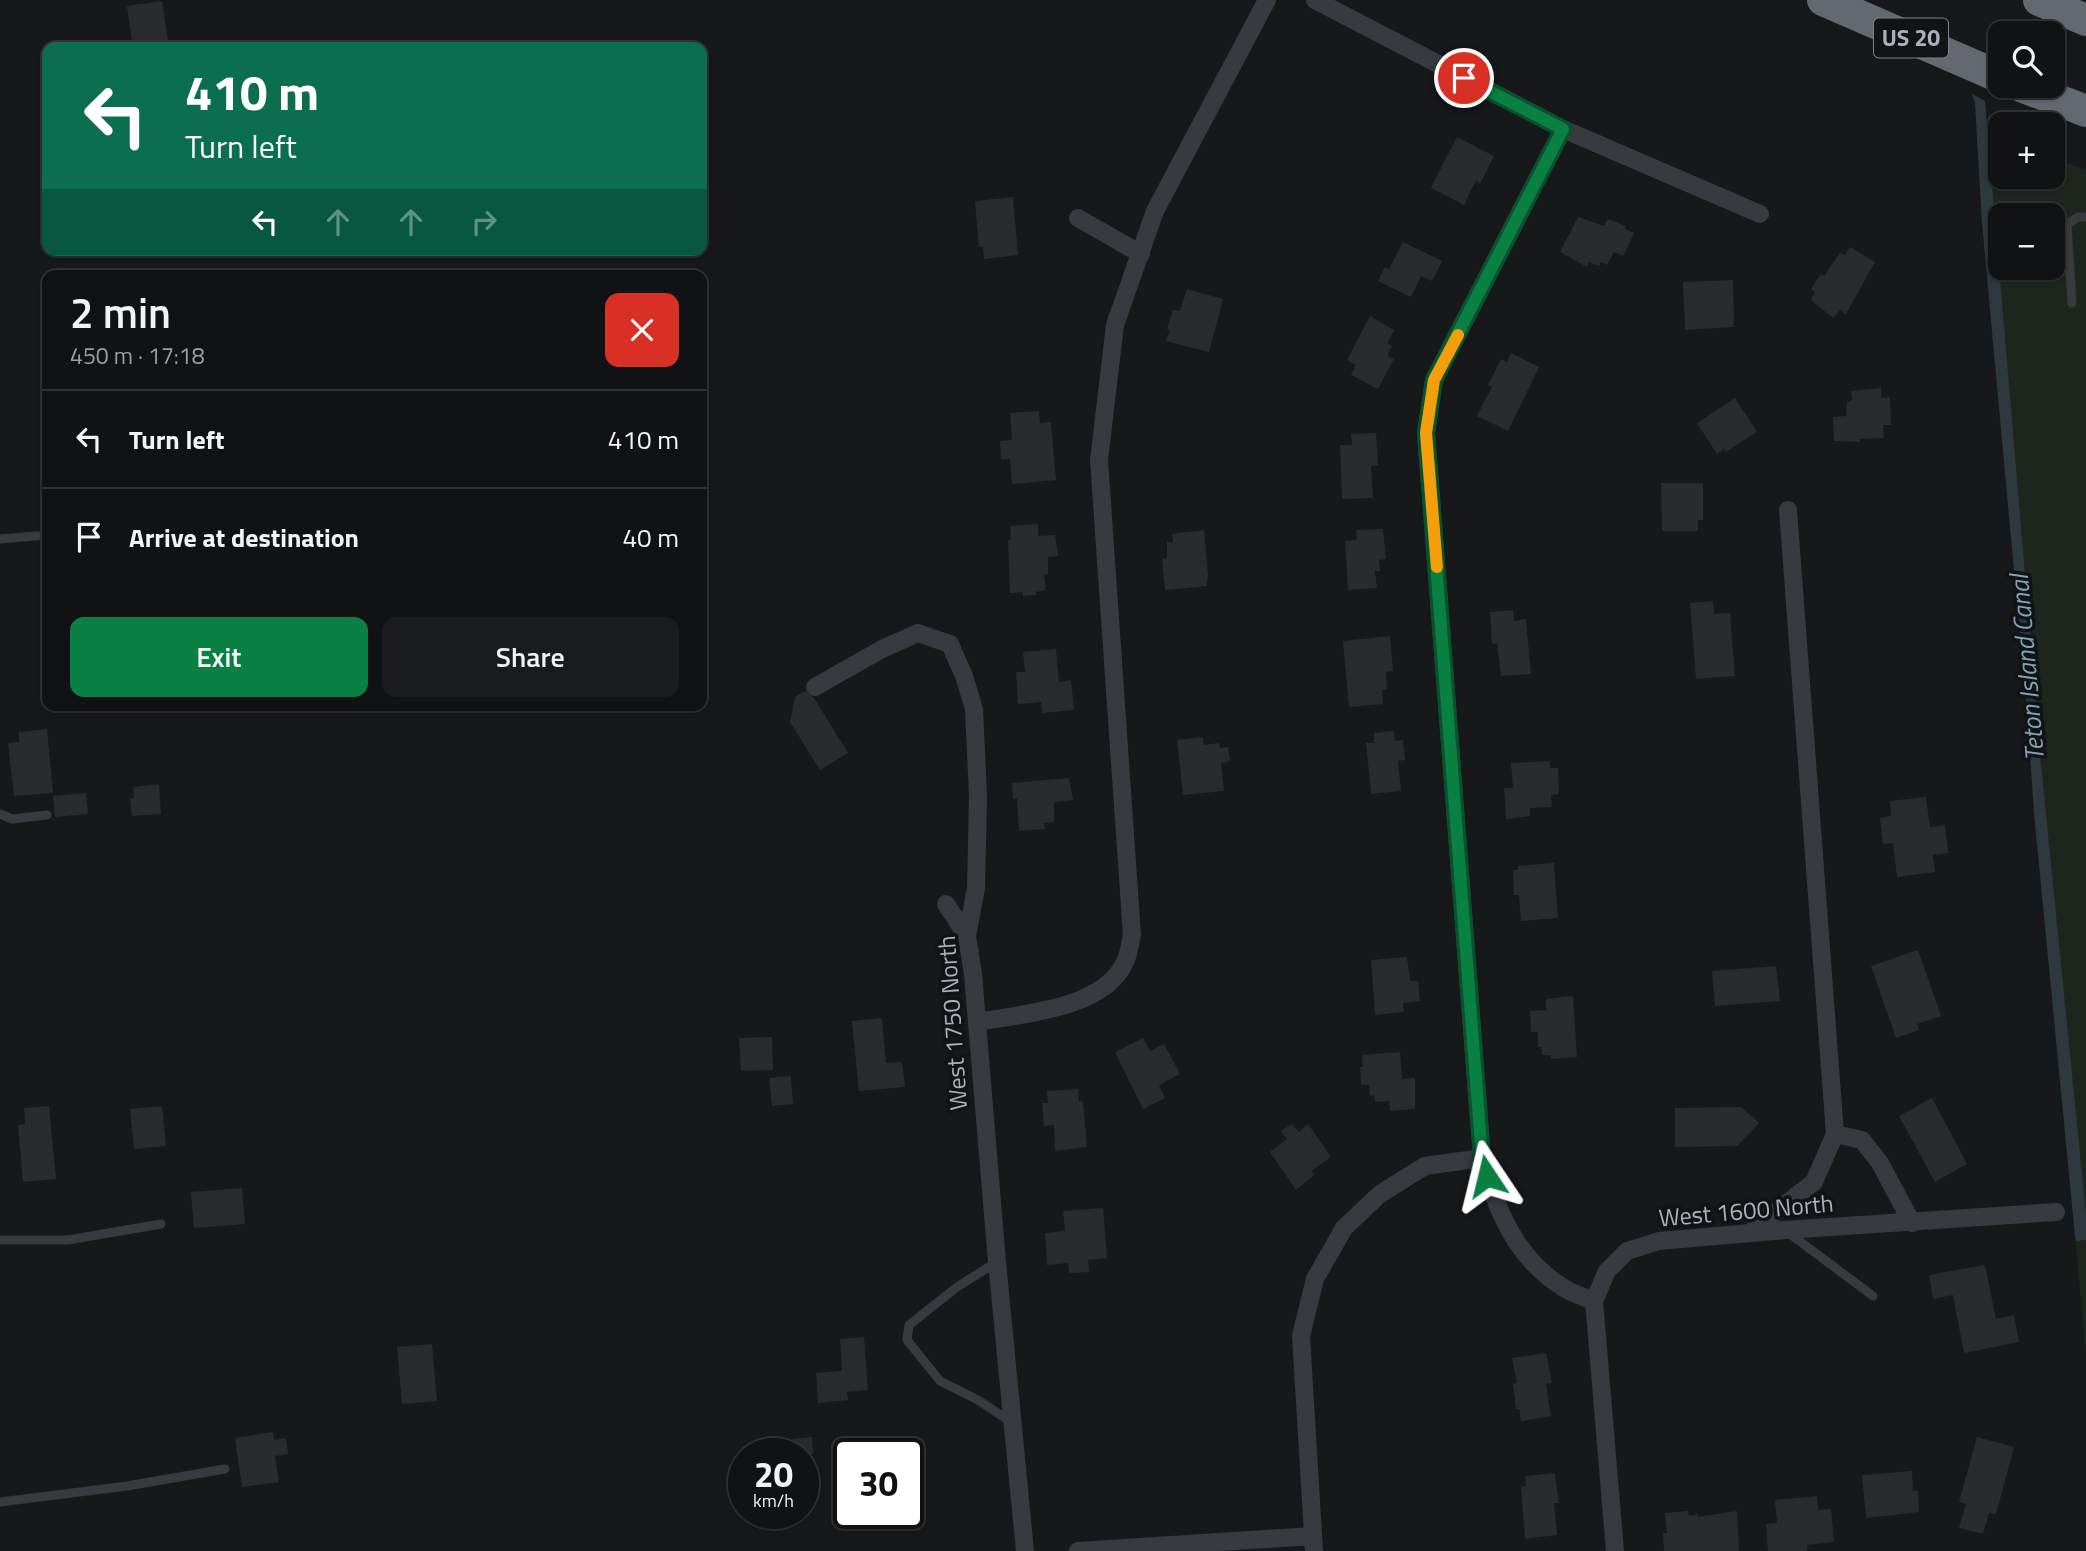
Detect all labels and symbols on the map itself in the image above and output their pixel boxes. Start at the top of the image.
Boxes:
road number: US 20 [1874,19,1948,58]
pin [1434,48,1494,108]
water label: Teton Island Canal [1999,570,2054,763]
street label: West 1750 North [928,934,976,1112]
position arrow [1450,1139,1524,1213]
street label: West 1600 North [1657,1184,1835,1236]
speed limit sign: 30 [833,1438,924,1529]

